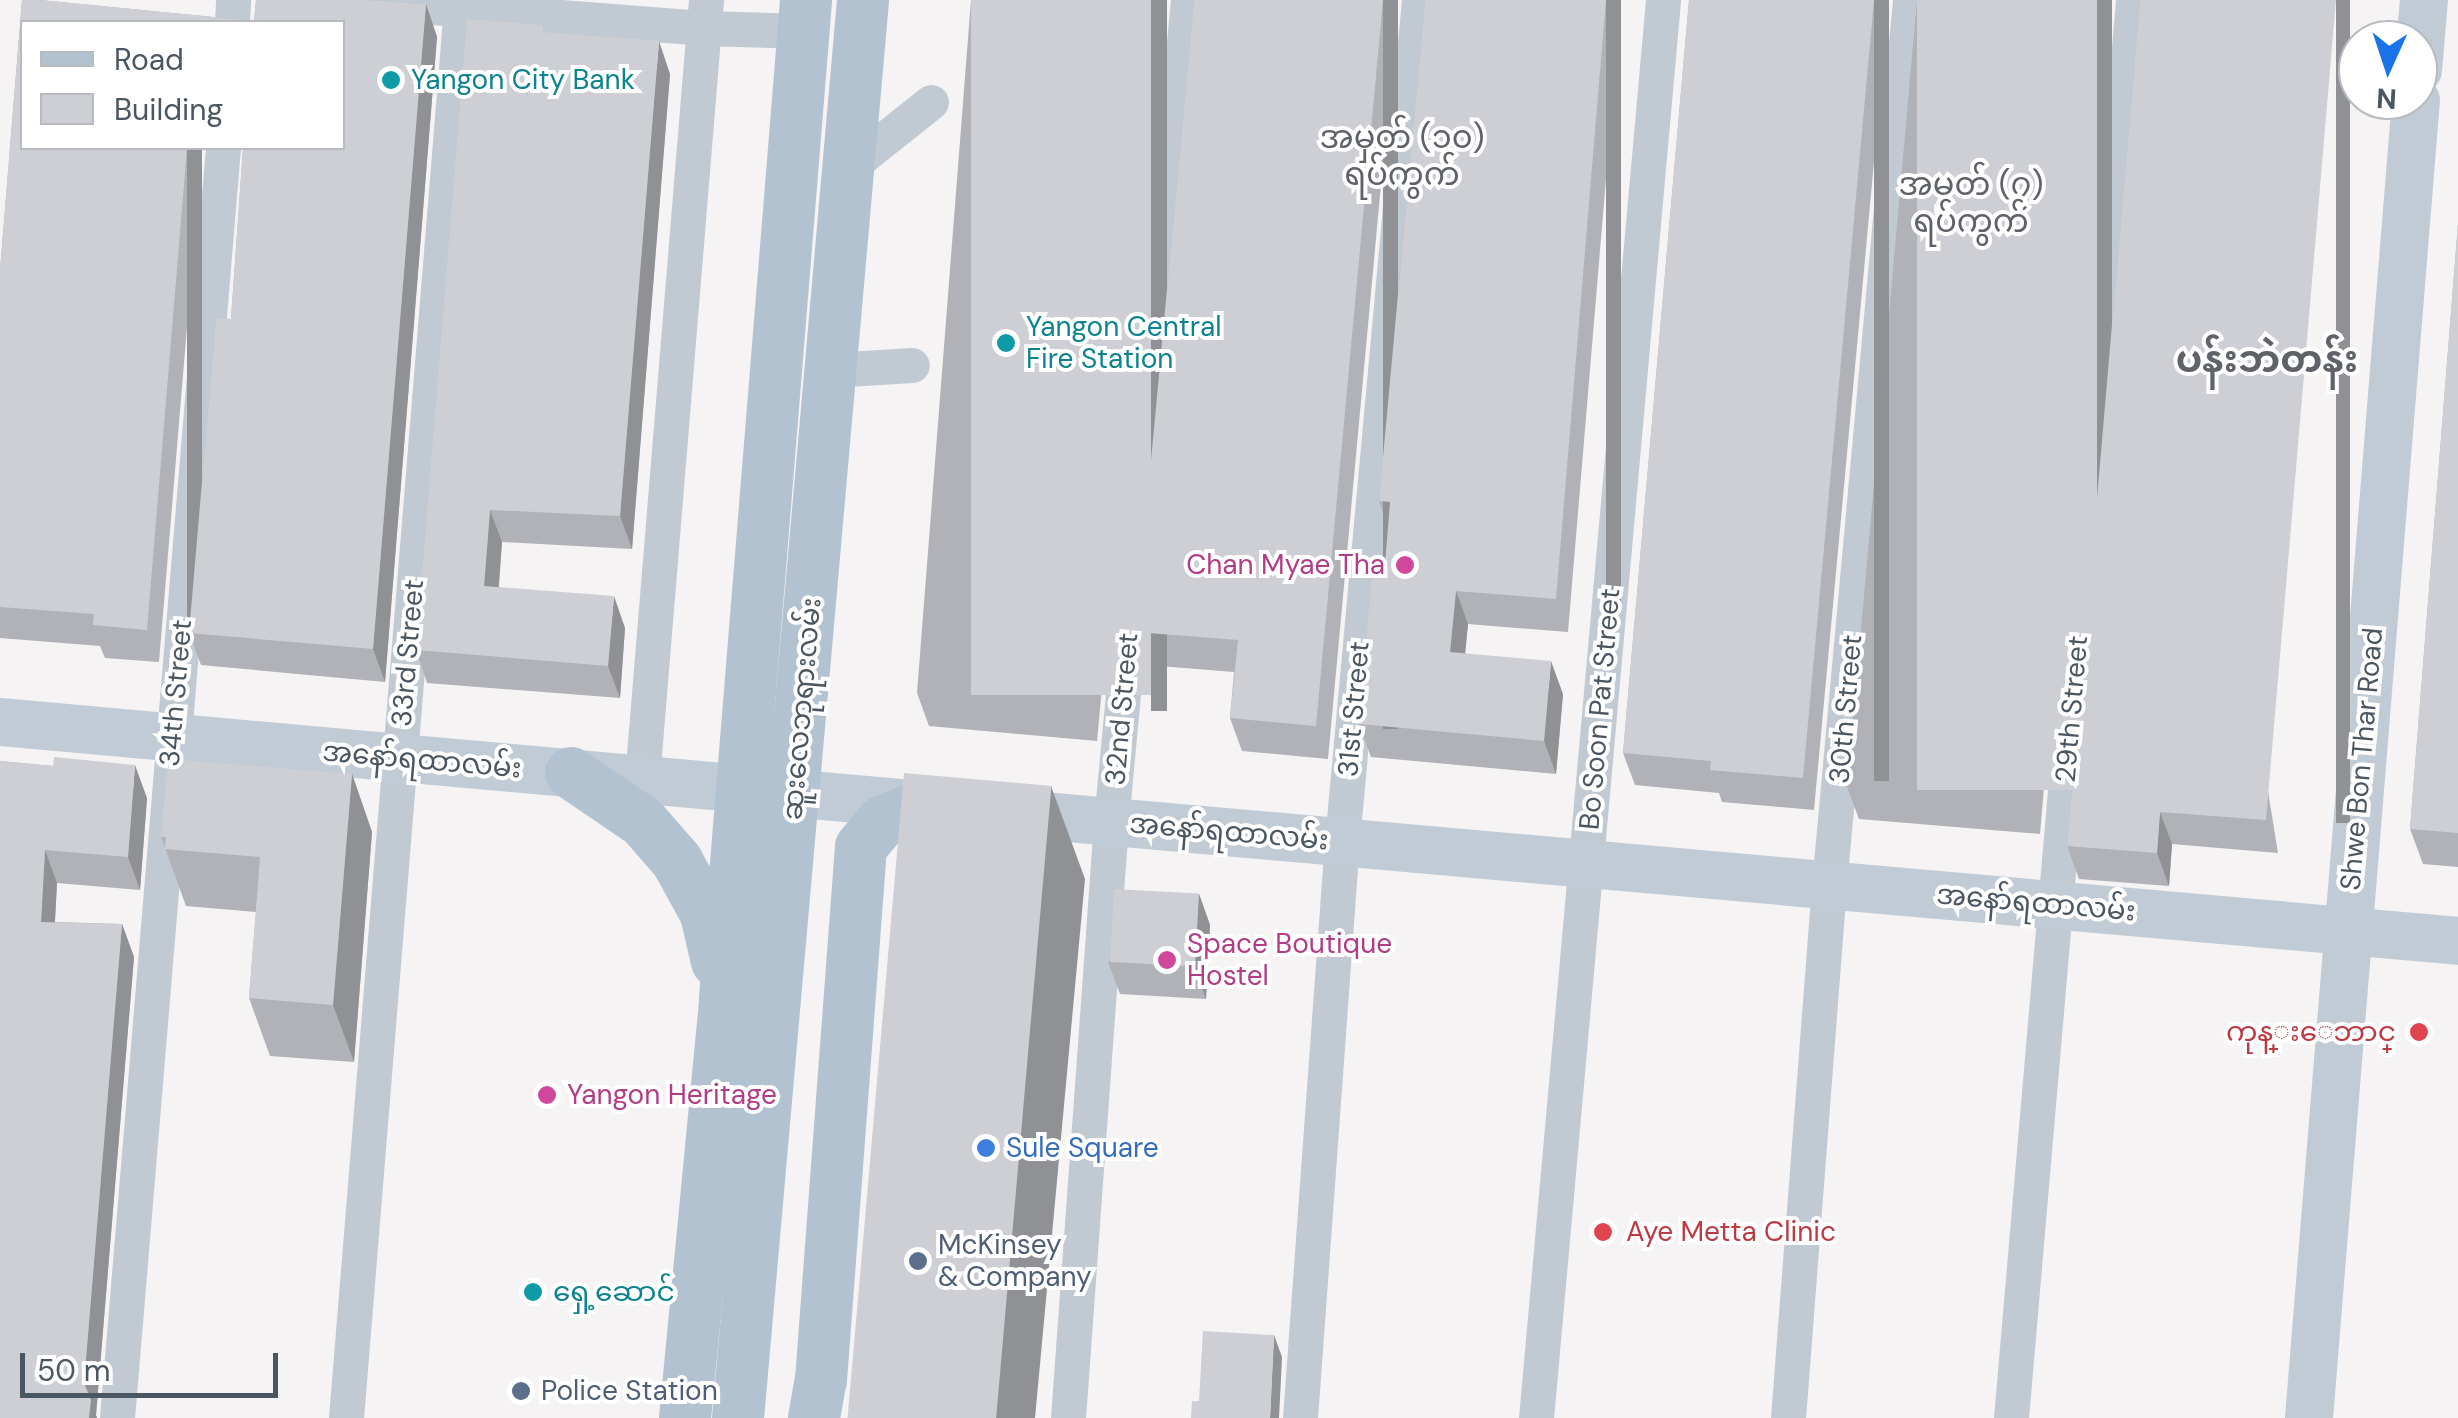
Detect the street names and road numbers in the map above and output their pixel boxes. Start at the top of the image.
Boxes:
street label: 33rd Street [385,578,431,728]
street label: Bo Soon Pat Street [1573,587,1627,831]
street label: ဆူးလေဘုရားလမ်း [776,596,828,822]
street label: 34th Street [153,618,199,768]
street label: Shwe Bon Thar Road [2334,626,2390,892]
street label: 32nd Street [1099,631,1145,787]
street label: 30th Street [1823,633,1869,785]
street label: 29th Street [2049,634,2095,784]
street label: 31st Street [1331,640,1377,778]
street label: အနော်ရထာလမ်း [321,735,523,785]
street label: အနော်ရထာလမ်း [1128,807,1330,857]
street label: အနော်ရထာလမ်း [1935,878,2137,928]

